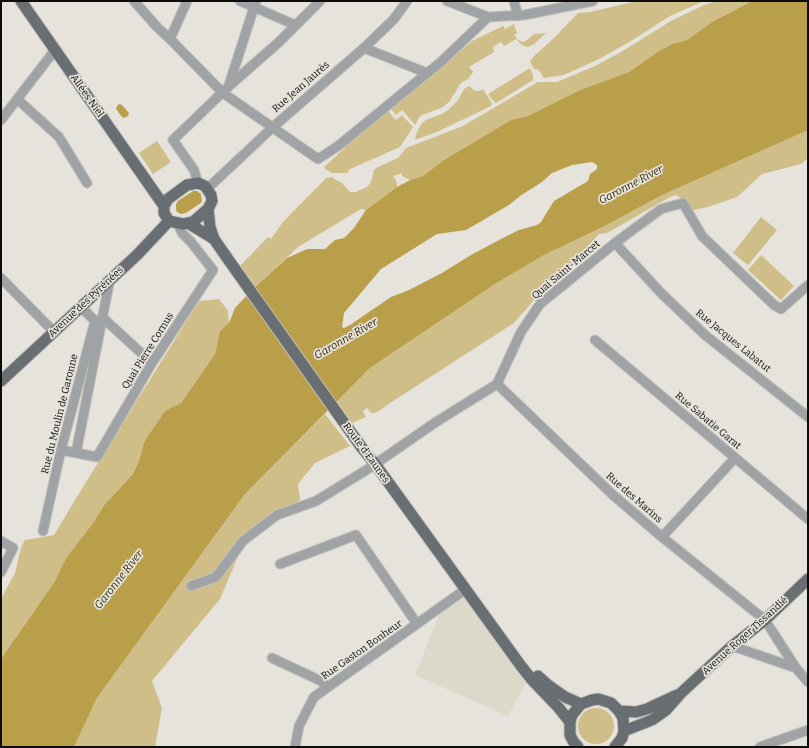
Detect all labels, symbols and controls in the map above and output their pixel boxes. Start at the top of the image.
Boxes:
street label: Rue Jean Jaurès [270,59,332,115]
street label: Allées Niel [68,72,106,120]
water label: Garonne River [597,163,665,207]
street label: Quai Saint-Marcet [529,238,603,302]
street label: Avenue des Pyrénées [46,264,126,340]
street label: Rue Jacques Labatut [693,307,773,375]
street label: Quai Pierre Cornus [120,311,176,391]
water label: Garonne River [312,316,380,362]
street label: Rue du Moulin de Garonne [39,353,81,475]
street label: Rue Sabatie Garat [673,390,743,452]
street label: Route d'Eaunes [340,421,392,485]
street label: Rue des Marins [603,470,665,526]
water label: Garonne River [92,548,146,612]
street label: Avenue Roger Tissandié [700,594,790,678]
street label: Rue Gaston Bonheur [319,618,405,682]

